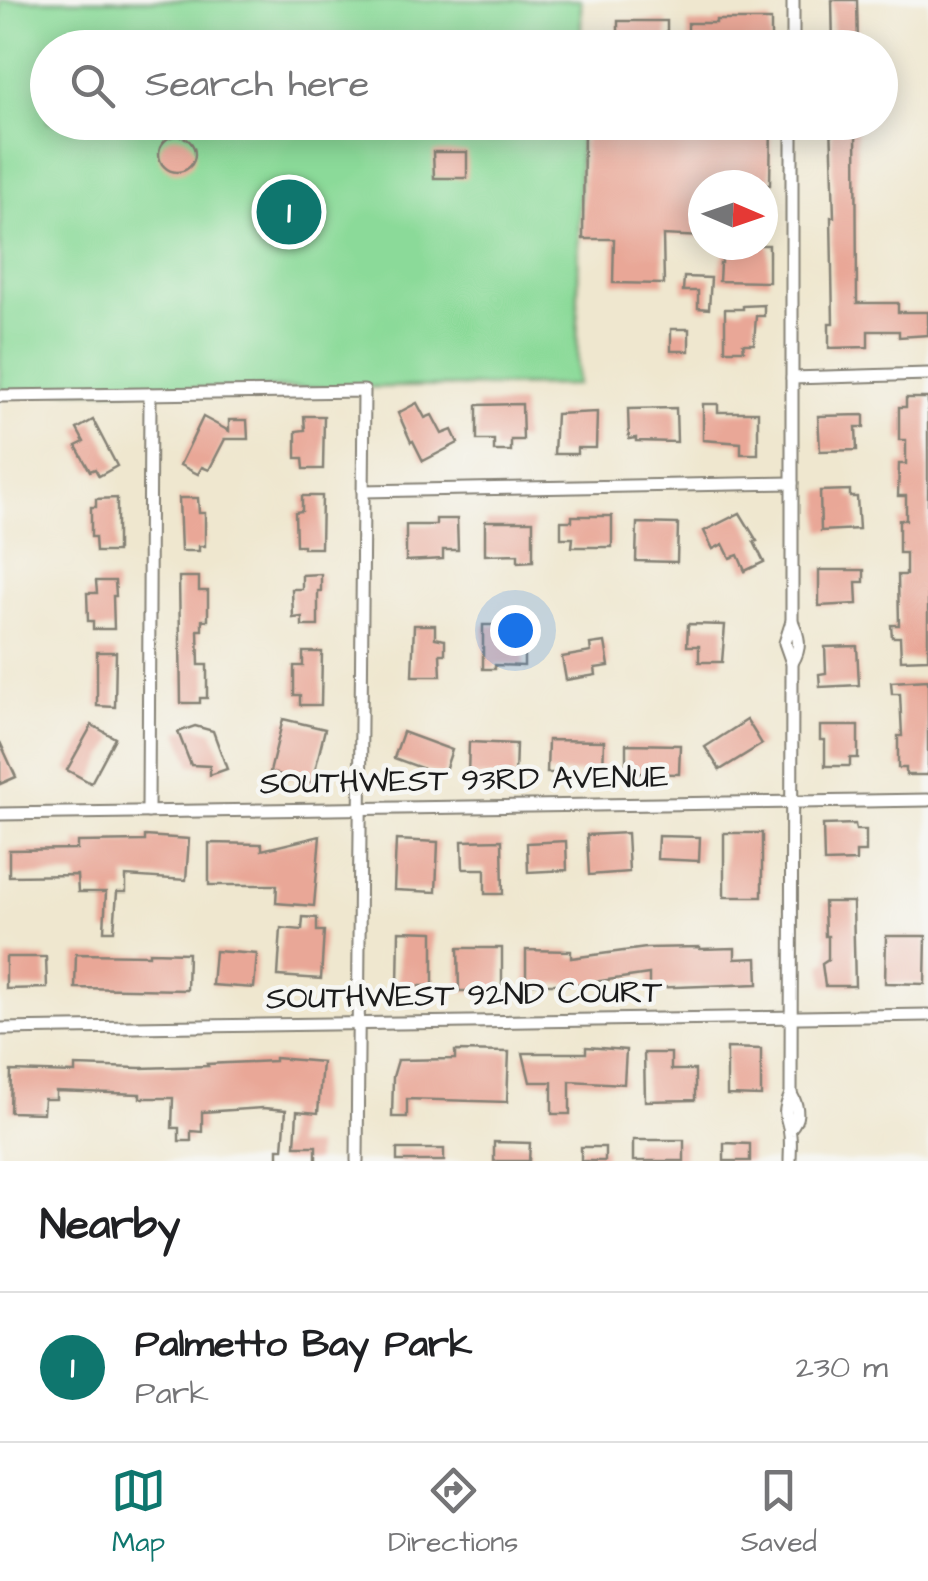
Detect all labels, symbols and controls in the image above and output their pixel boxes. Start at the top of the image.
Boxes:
search box [30,30,898,140]
icon: search [65,58,120,113]
text: Search here [145,59,369,111]
north arrow [688,170,778,260]
pin: 1 [256,174,322,250]
your location [490,605,541,656]
street label: SOUTHWEST 93RD AVENUE [259,754,669,807]
street label: SOUTHWEST 92ND COURT [265,970,663,1021]
text: Nearby [40,1197,180,1255]
text: Palmetto Bay Park [135,1319,472,1371]
text: 1 [70,1345,75,1390]
text: 230 m [796,1345,888,1390]
text: Park [135,1371,209,1416]
tab: Map [111,1463,166,1562]
tab: Directions [388,1463,518,1562]
tab: Saved [741,1463,817,1562]

